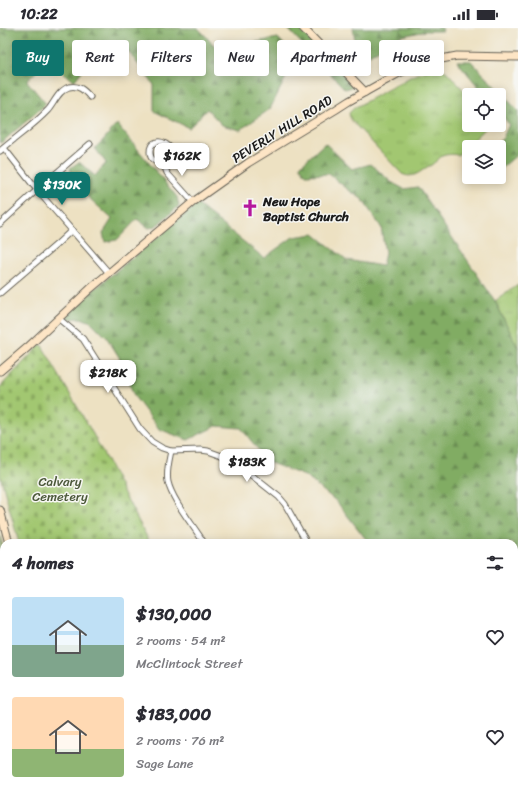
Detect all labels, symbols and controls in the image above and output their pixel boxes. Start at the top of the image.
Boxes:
text: 10:22 [20,1,58,27]
chip: Buy [12,40,64,76]
chip: Rent [72,40,129,76]
chip: Filters [137,40,206,76]
chip: New [214,40,269,76]
chip: Apartment [277,40,371,76]
chip: House [379,40,444,76]
map controls [462,88,506,184]
button: locate [462,88,506,132]
street label: PEVERLY HILL ROAD [227,89,337,169]
button: layers [462,140,506,184]
pin: $162K [154,143,210,177]
text: $162K [163,144,201,167]
pin: $130K [34,172,90,206]
text: $130K [43,173,81,196]
place label: New Hope Baptist Church [262,190,349,228]
church icon: New Hope Baptist Church [240,198,260,218]
pin: $218K [80,360,136,394]
text: $218K [89,361,127,384]
pin: $183K [219,449,275,483]
text: $183K [228,450,266,473]
park label: Calvary Cemetery [32,470,88,508]
text: 4 homes [12,548,73,578]
icon: filters [484,552,506,574]
text: $130,000 [136,599,212,629]
icon: home [44,613,92,661]
icon: heart [484,626,506,648]
text: 2 rooms · 54 m² [136,629,226,652]
text: McClintock Street [136,652,242,675]
text: $183,000 [136,699,211,729]
icon: home [44,713,92,761]
icon: heart [484,726,506,748]
text: 2 rooms · 76 m² [136,729,224,752]
text: Sage Lane [136,752,194,775]

